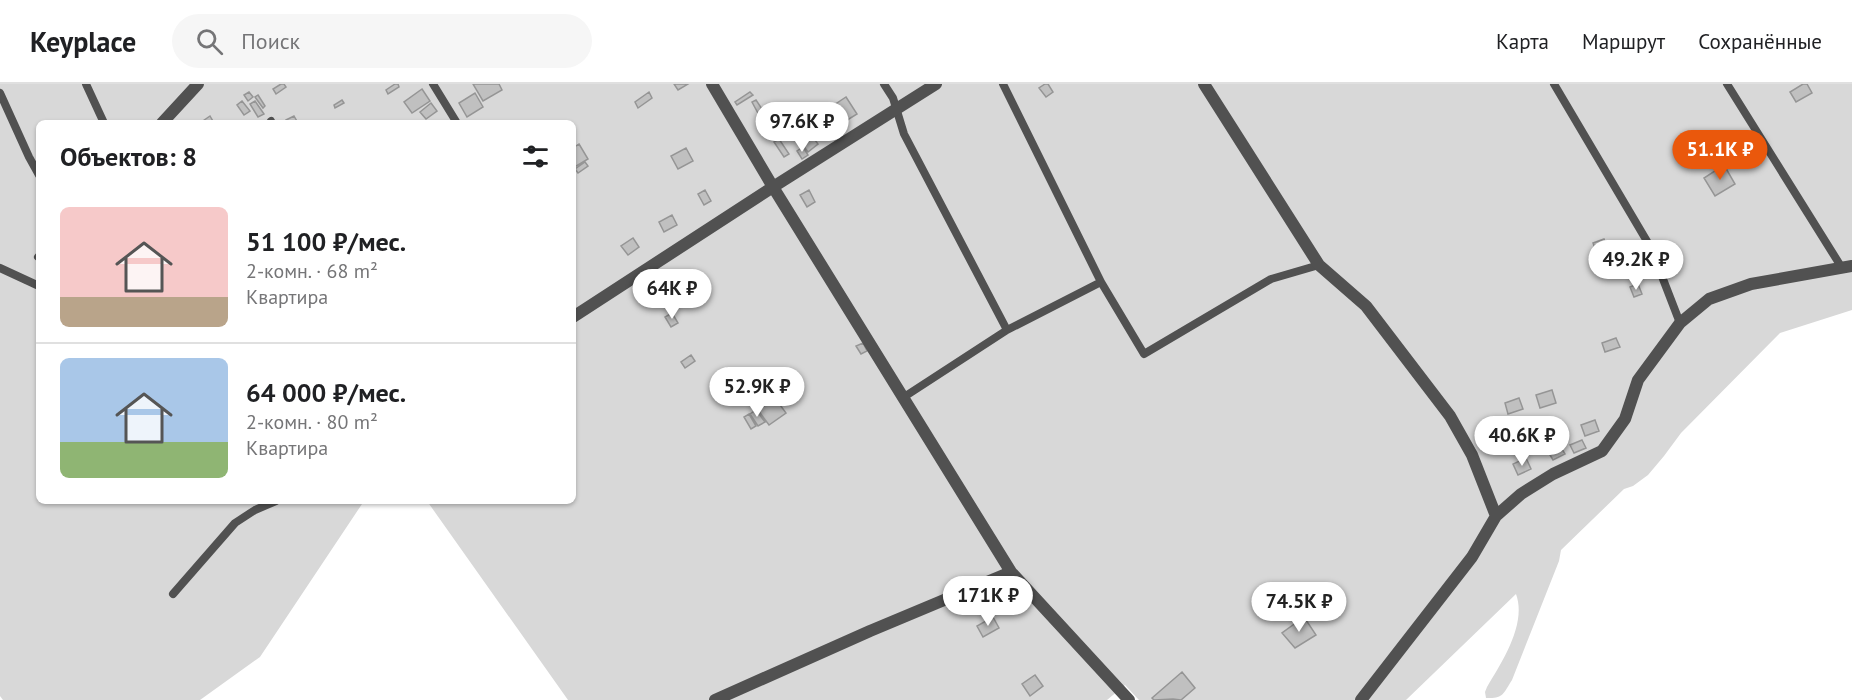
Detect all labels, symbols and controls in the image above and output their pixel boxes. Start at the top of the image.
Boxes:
search box [172,14,592,68]
text: Keyplace [30,23,136,60]
icon: search [193,25,226,58]
text: Поиск [241,27,300,55]
text: Карта [1496,28,1549,55]
text: Маршрут [1582,28,1665,55]
text: Сохранённые [1698,28,1822,55]
pin: 97.6K ₽ [747,102,857,153]
text: 97.6K ₽ [770,108,834,134]
pin: 51.1K ₽ [1665,130,1775,181]
text: 51.1K ₽ [1686,136,1754,162]
text: Объектов: 8 [60,140,197,173]
icon: filters [519,140,552,173]
text: 51 100 ₽/мес. [246,225,406,258]
icon: home [108,231,180,303]
pin: 49.2K ₽ [1581,240,1691,291]
text: 49.2K ₽ [1602,246,1670,272]
text: 2-комн. · 68 m² [246,258,378,284]
pin: 64K ₽ [630,269,714,320]
text: 64K ₽ [647,275,697,301]
text: Квартира [246,284,328,310]
pin: 52.9K ₽ [702,367,812,418]
text: 52.9K ₽ [723,373,791,399]
text: 64 000 ₽/мес. [246,376,406,409]
icon: home [108,382,180,454]
text: 2-комн. · 80 m² [246,409,378,435]
pin: 40.6K ₽ [1467,416,1577,467]
text: 40.6K ₽ [1488,422,1556,448]
text: Квартира [246,435,328,461]
pin: 171K ₽ [939,576,1037,627]
text: 171K ₽ [957,582,1019,608]
pin: 74.5K ₽ [1244,582,1354,633]
text: 74.5K ₽ [1265,588,1333,614]

